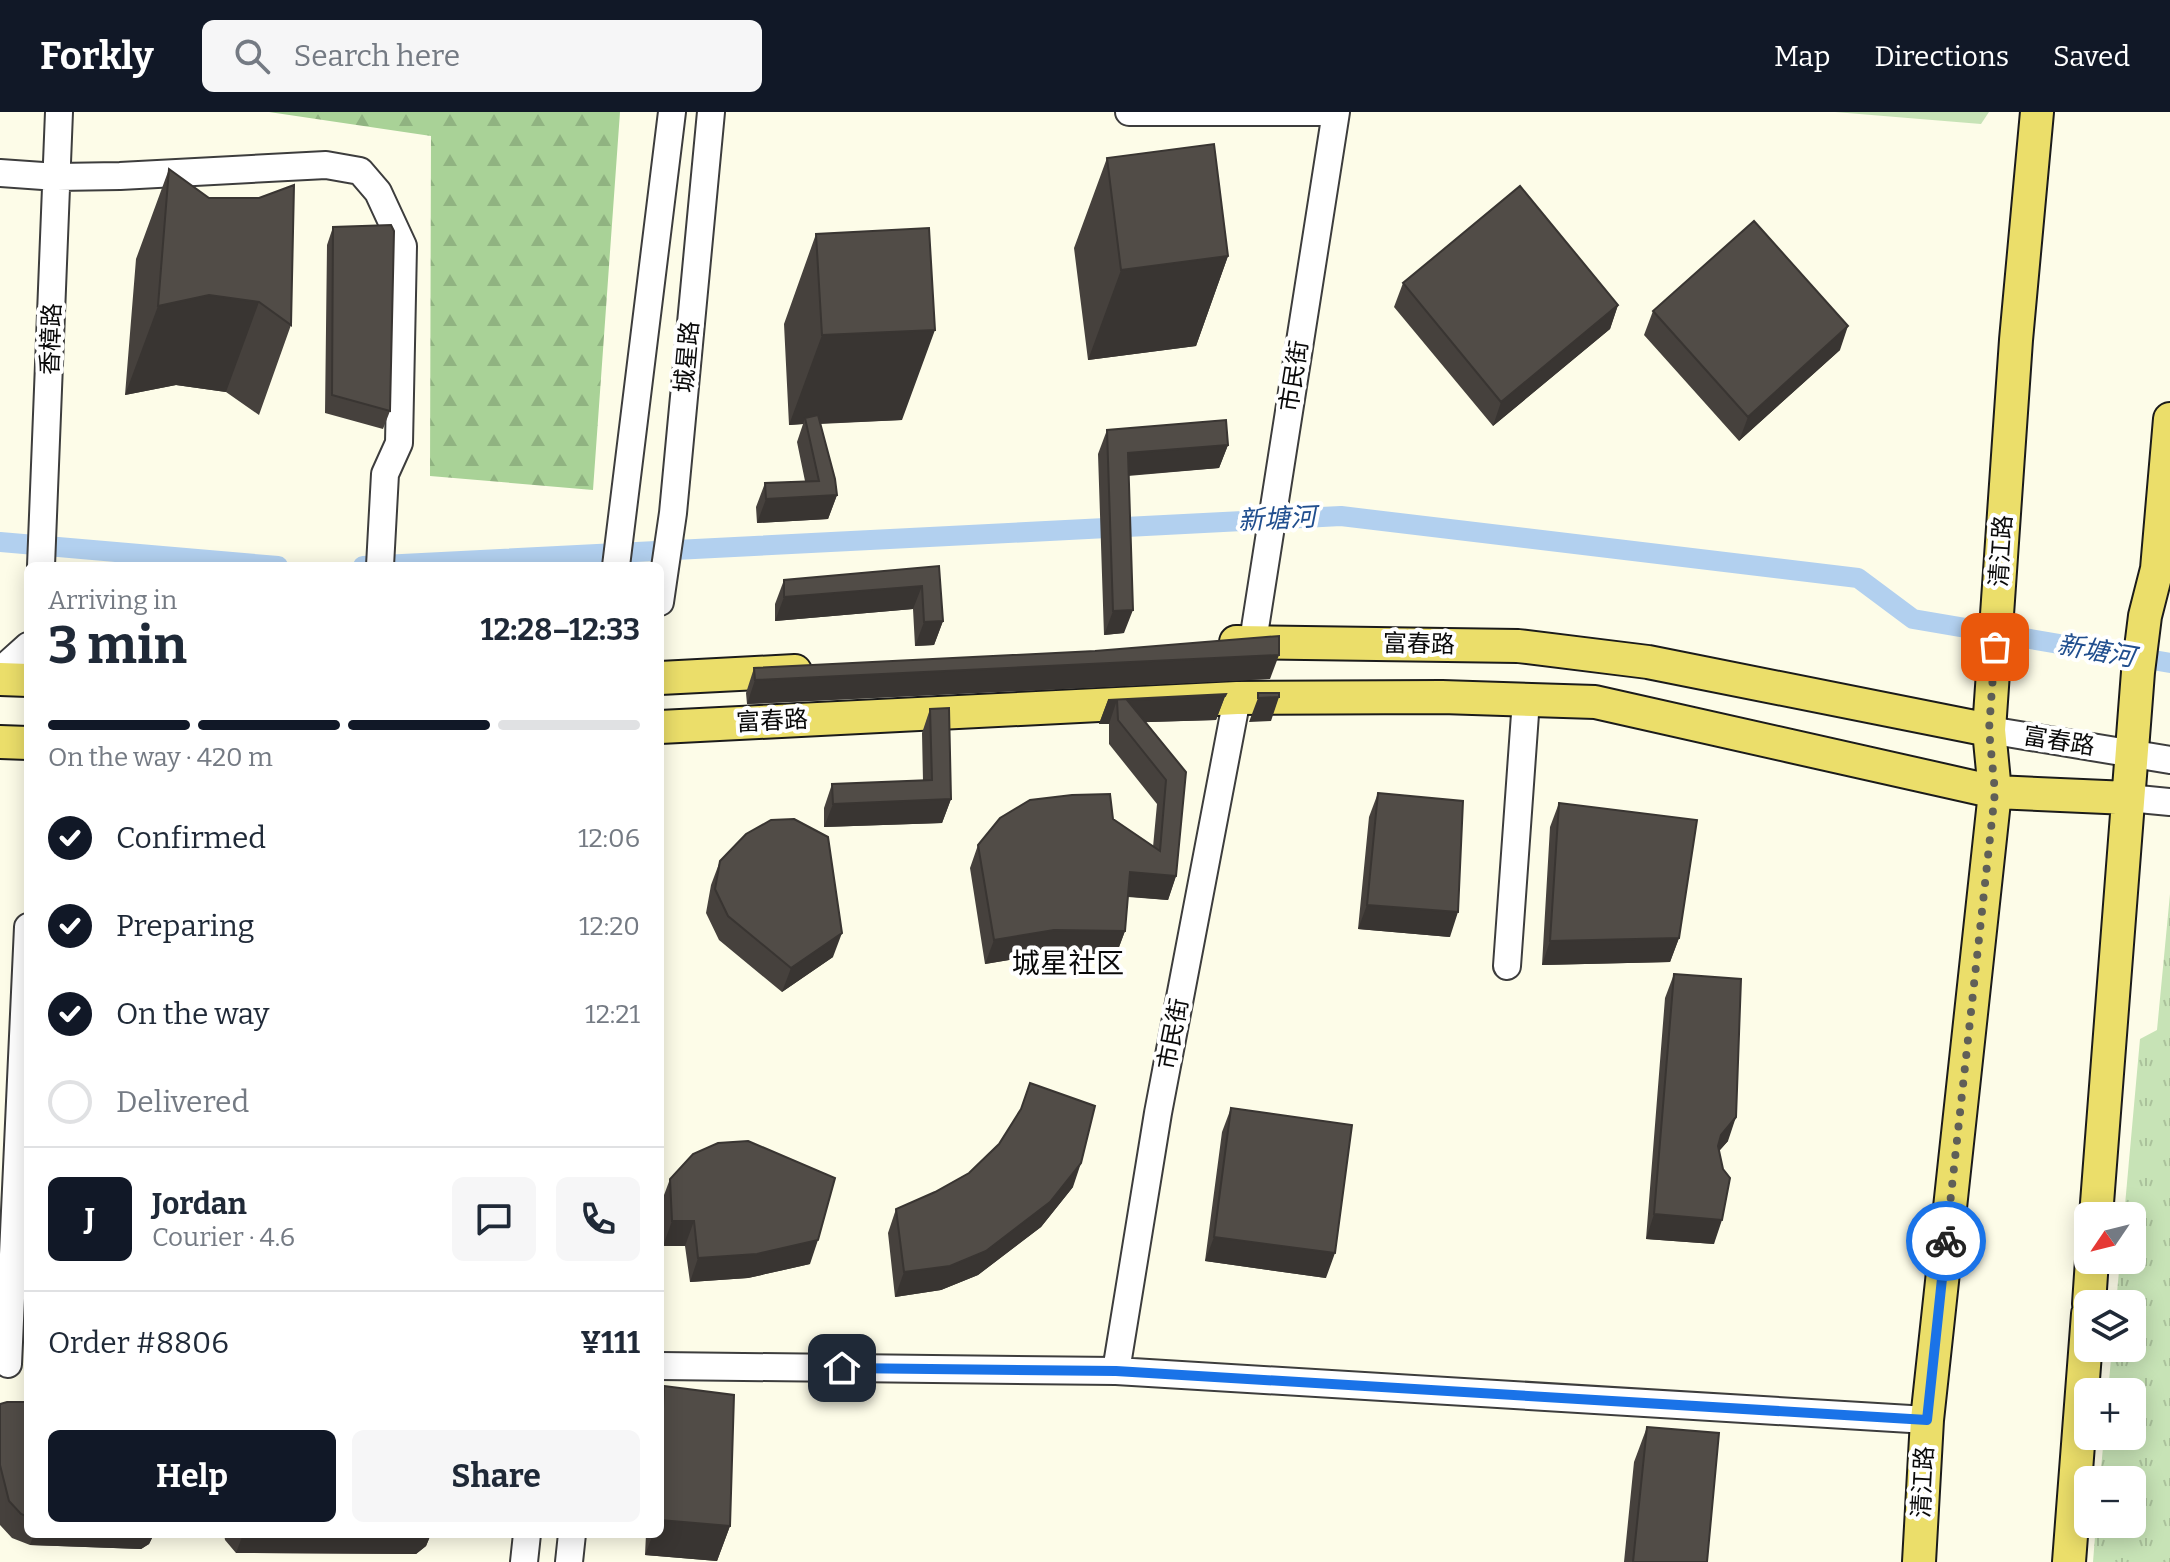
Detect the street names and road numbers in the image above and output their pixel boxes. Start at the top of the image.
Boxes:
street label: 香樟路 [36,303,66,375]
street label: 城星路 [670,320,704,394]
street label: 市民街 [1275,338,1313,414]
street label: 清江路 [1985,514,2017,588]
street label: 富春路 [1383,629,1455,659]
street label: 富春路 [735,705,809,737]
street label: 富春路 [2021,722,2097,760]
street label: 市民街 [1152,996,1194,1072]
street label: 清江路 [1907,1445,1939,1519]

